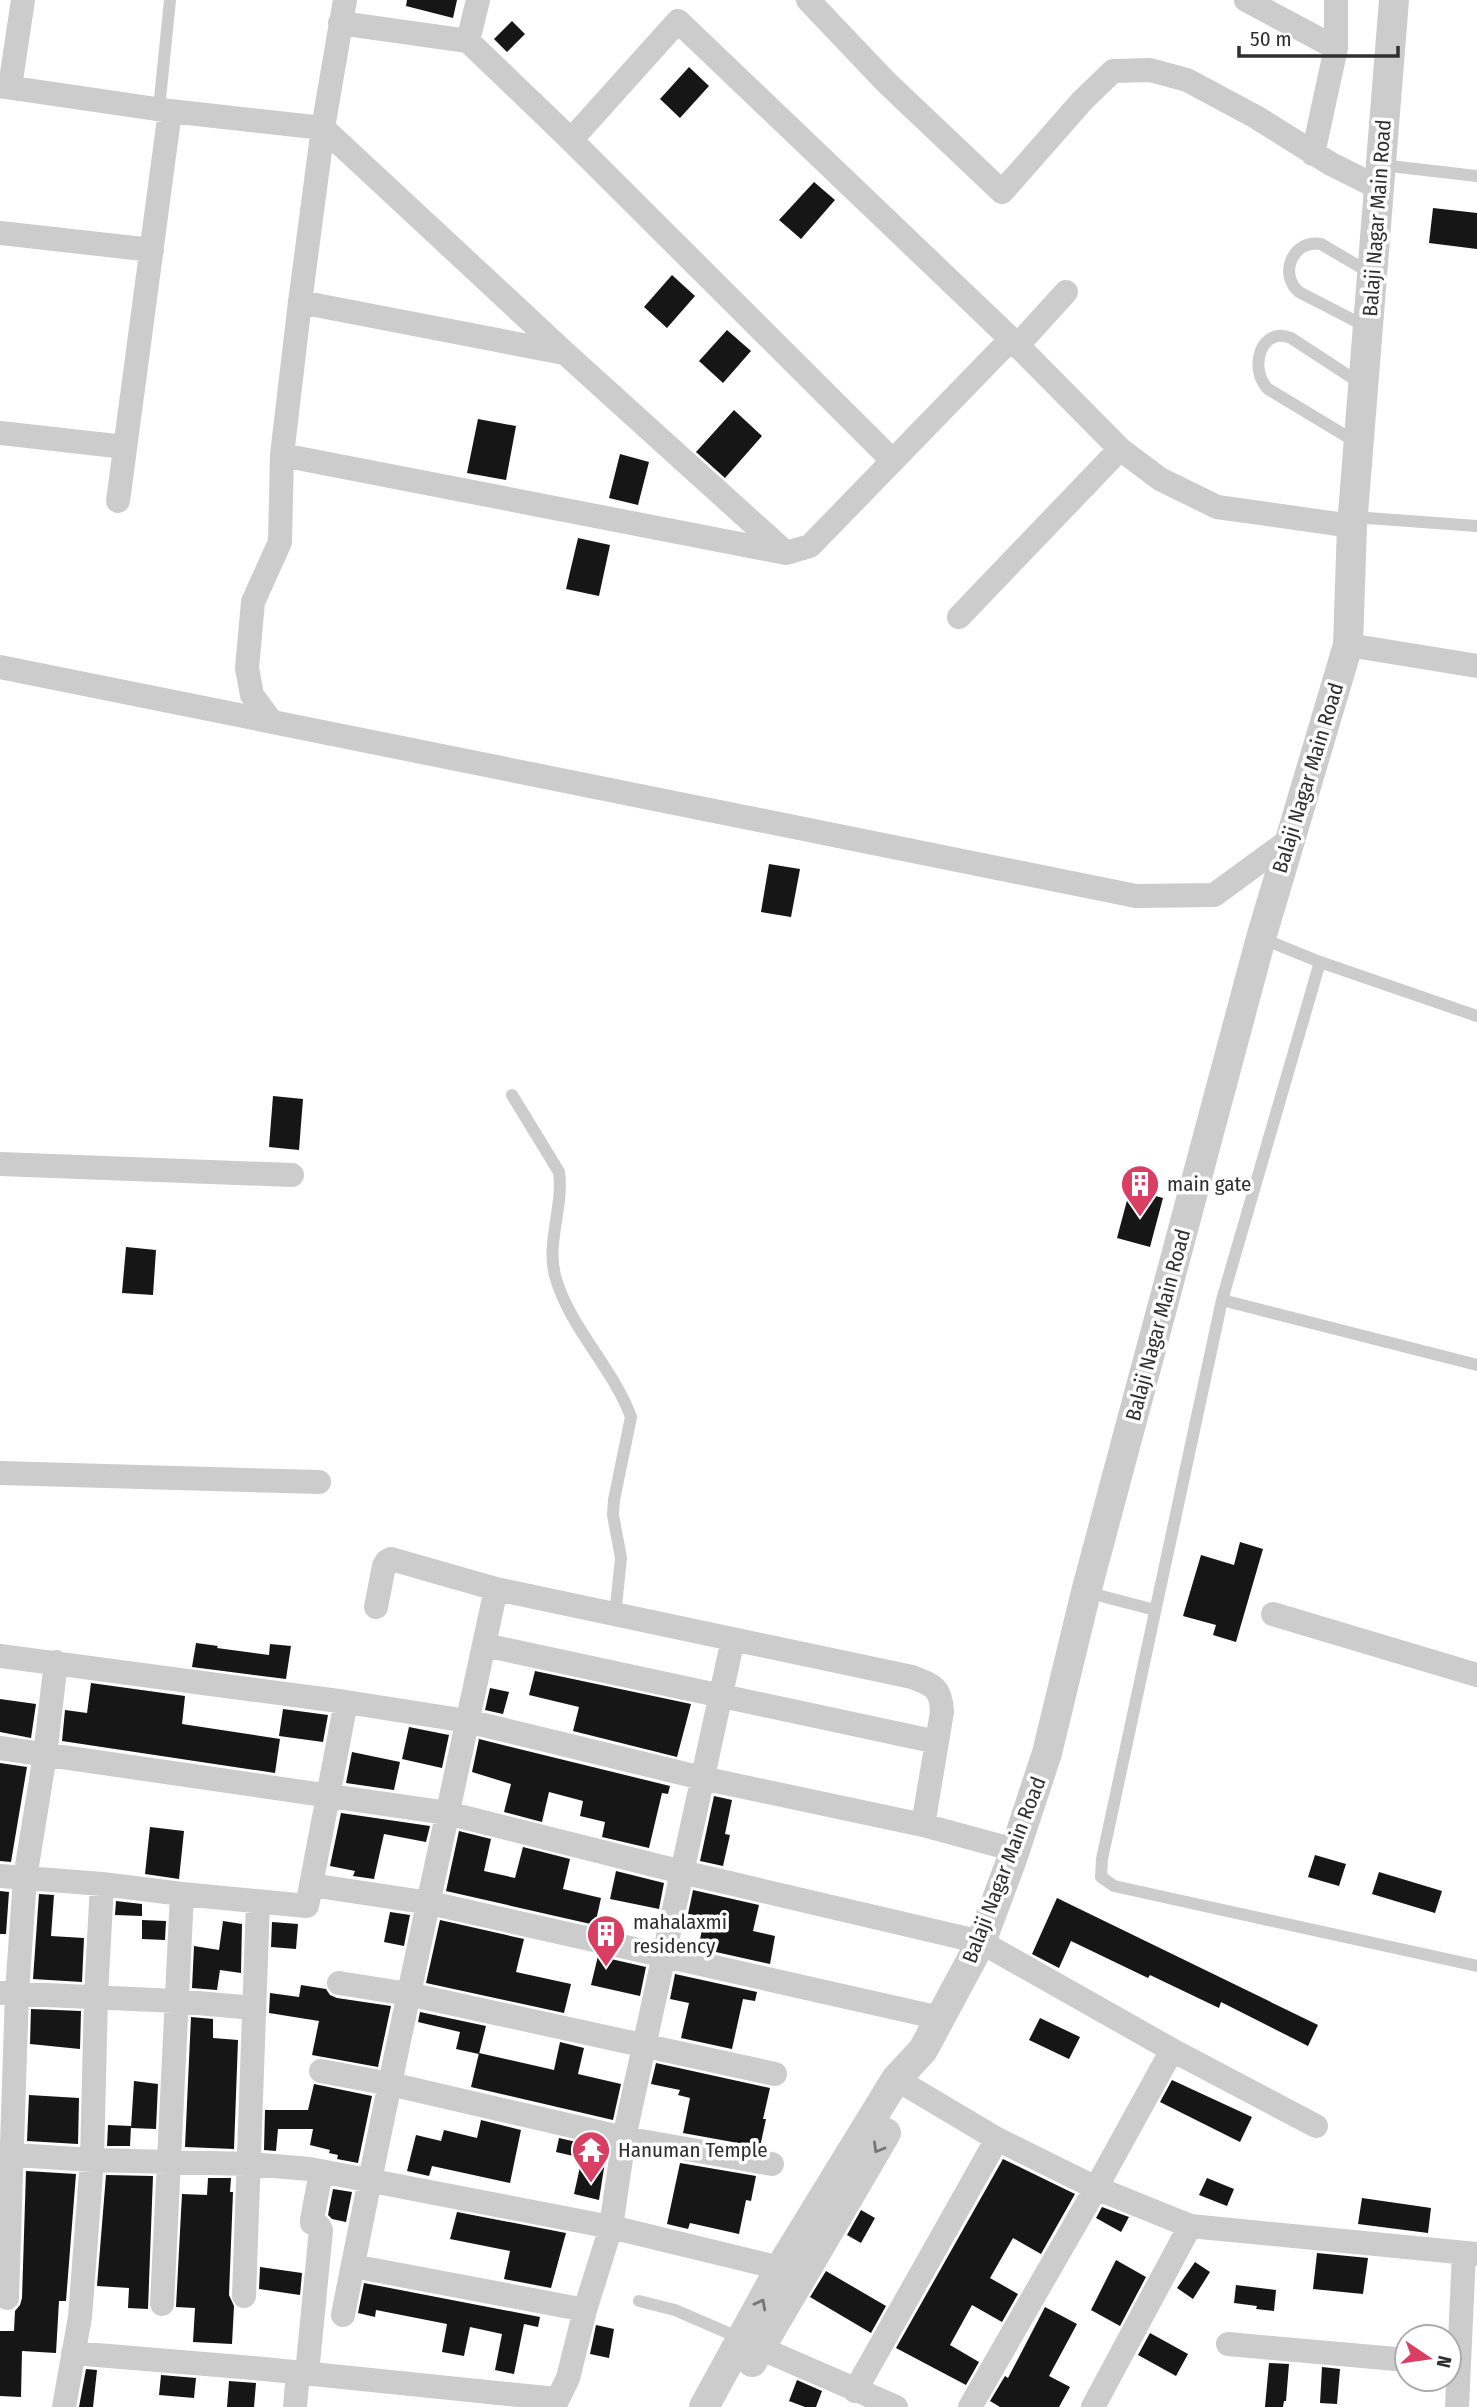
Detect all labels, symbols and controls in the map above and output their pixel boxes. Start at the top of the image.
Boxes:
scale bar [1239,14,1398,58]
text: 50 m [1250,26,1292,52]
street label: Balaji Nagar Main Road [1357,119,1397,317]
street label: Balaji Nagar Main Road [1267,680,1349,876]
building icon: main gate [1119,1163,1161,1218]
place label: main gate [1167,1171,1251,1197]
street label: Balaji Nagar Main Road [1120,1226,1196,1424]
street label: Balaji Nagar Main Road [956,1773,1052,1967]
place label: mahalaxmi residency [633,1909,727,1959]
building icon: mahalaxmi residency [585,1913,627,1968]
temple icon: Hanuman Temple [570,2129,612,2184]
place label: Hanuman Temple [618,2137,768,2163]
one-way arrow [873,2140,886,2153]
one-way arrow [752,2299,766,2311]
north arrow [1393,2323,1463,2393]
text: N [1432,2354,1457,2370]

